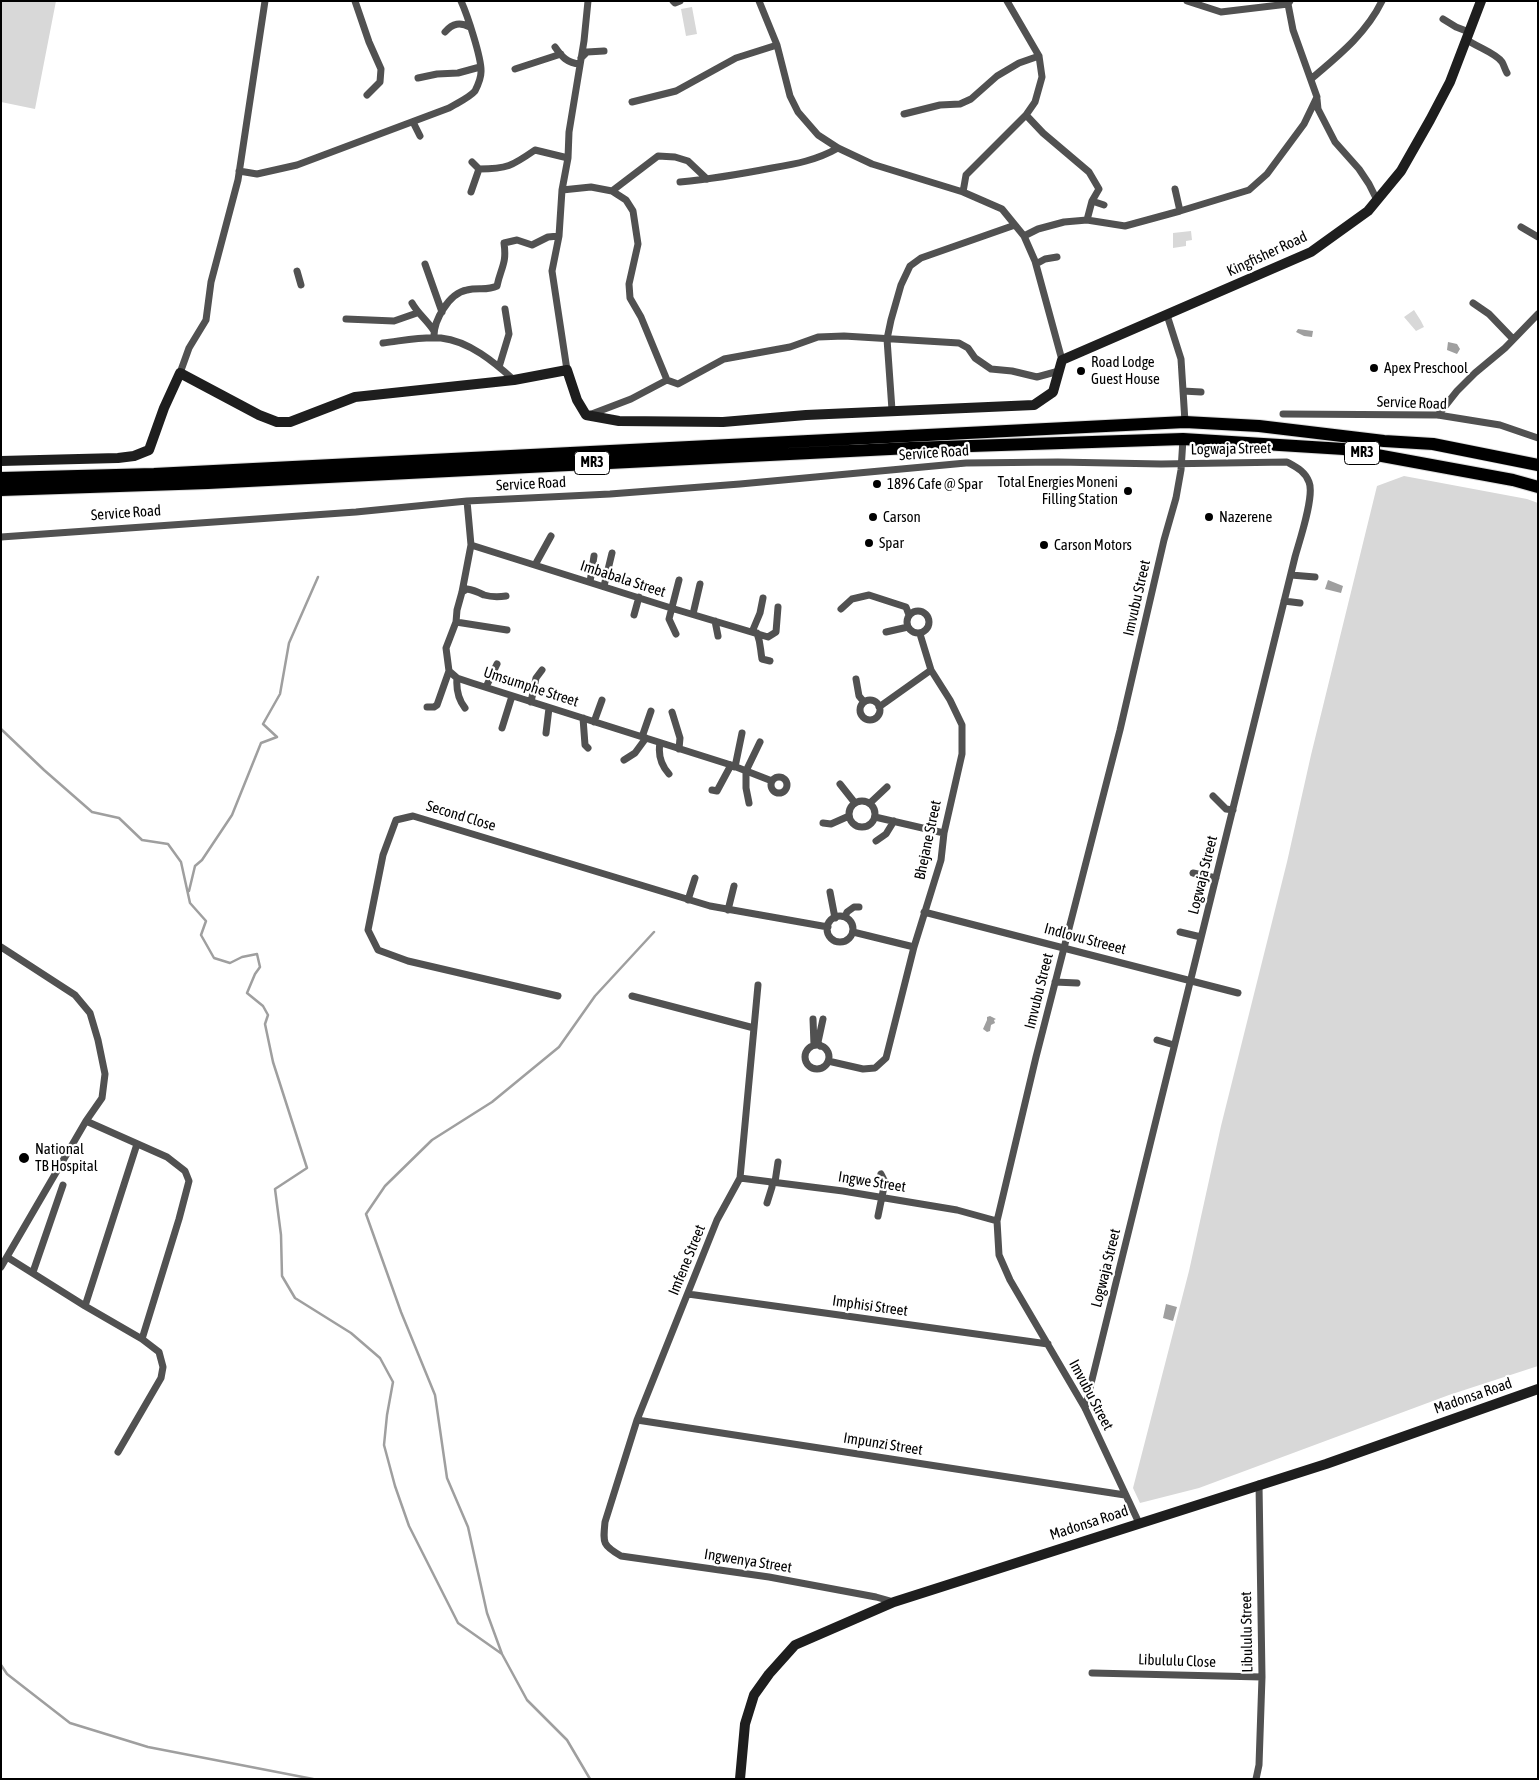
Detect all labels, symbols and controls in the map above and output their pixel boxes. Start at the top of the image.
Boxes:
street label: Kingfisher Road [1224,228,1310,280]
place label: Road Lodge Guest House [1091,353,1160,388]
place label: Apex Preschool [1384,359,1468,377]
marker: Apex Preschool [1368,362,1380,374]
marker: Road Lodge Guest House [1075,365,1087,377]
street label: Service Road [1377,393,1447,413]
street label: Logwaja Street [1191,439,1271,459]
street label: Service Road [898,442,970,464]
road number: MR3 [1344,442,1380,464]
road number: MR3 [574,452,610,474]
street label: Service Road [495,473,567,495]
place label: Total Energies Moneni Filling Station [998,473,1118,508]
place label: 1896 Cafe @ Spar [887,475,983,493]
marker: 1896 Cafe @ Spar [871,478,883,490]
marker: Total Energies Moneni Filling Station [1122,485,1134,497]
street label: Service Road [90,502,162,524]
place label: Carson [883,508,921,526]
place label: Nazerene [1219,508,1272,526]
marker: Carson [867,511,879,523]
marker: Nazerene [1203,511,1215,523]
place label: Spar [879,534,904,552]
place label: Carson Motors [1054,536,1132,554]
marker: Spar [863,537,875,549]
marker: Carson Motors [1038,539,1050,551]
street label: Imbabala Street [578,557,668,601]
street label: Imvubu Street [1120,558,1154,638]
street label: Umsumphe Street [481,663,581,711]
street label: Second Close [424,797,498,835]
street label: Bhejane Street [911,799,945,881]
street label: Logwaja Street [1185,834,1221,916]
street label: Indlovu Streeet [1042,919,1128,959]
street label: Imvubu Street [1021,951,1057,1031]
place label: National TB Hospital [35,1140,98,1175]
marker: National TB Hospital [17,1151,31,1165]
street label: Ingwe Street [837,1168,907,1196]
street label: Imfene Street [665,1222,709,1298]
street label: Logwaja Street [1088,1227,1124,1309]
street label: Imphisi Street [831,1292,909,1320]
street label: Imvubu Street [1065,1357,1117,1433]
street label: Madonsa Road [1432,1374,1514,1418]
street label: Impunzi Street [842,1429,924,1459]
street label: Madonsa Road [1048,1502,1130,1544]
street label: Ingwenya Street [703,1545,793,1577]
street label: Libululu Street [1237,1591,1257,1673]
street label: Libululu Close [1138,1651,1216,1671]

